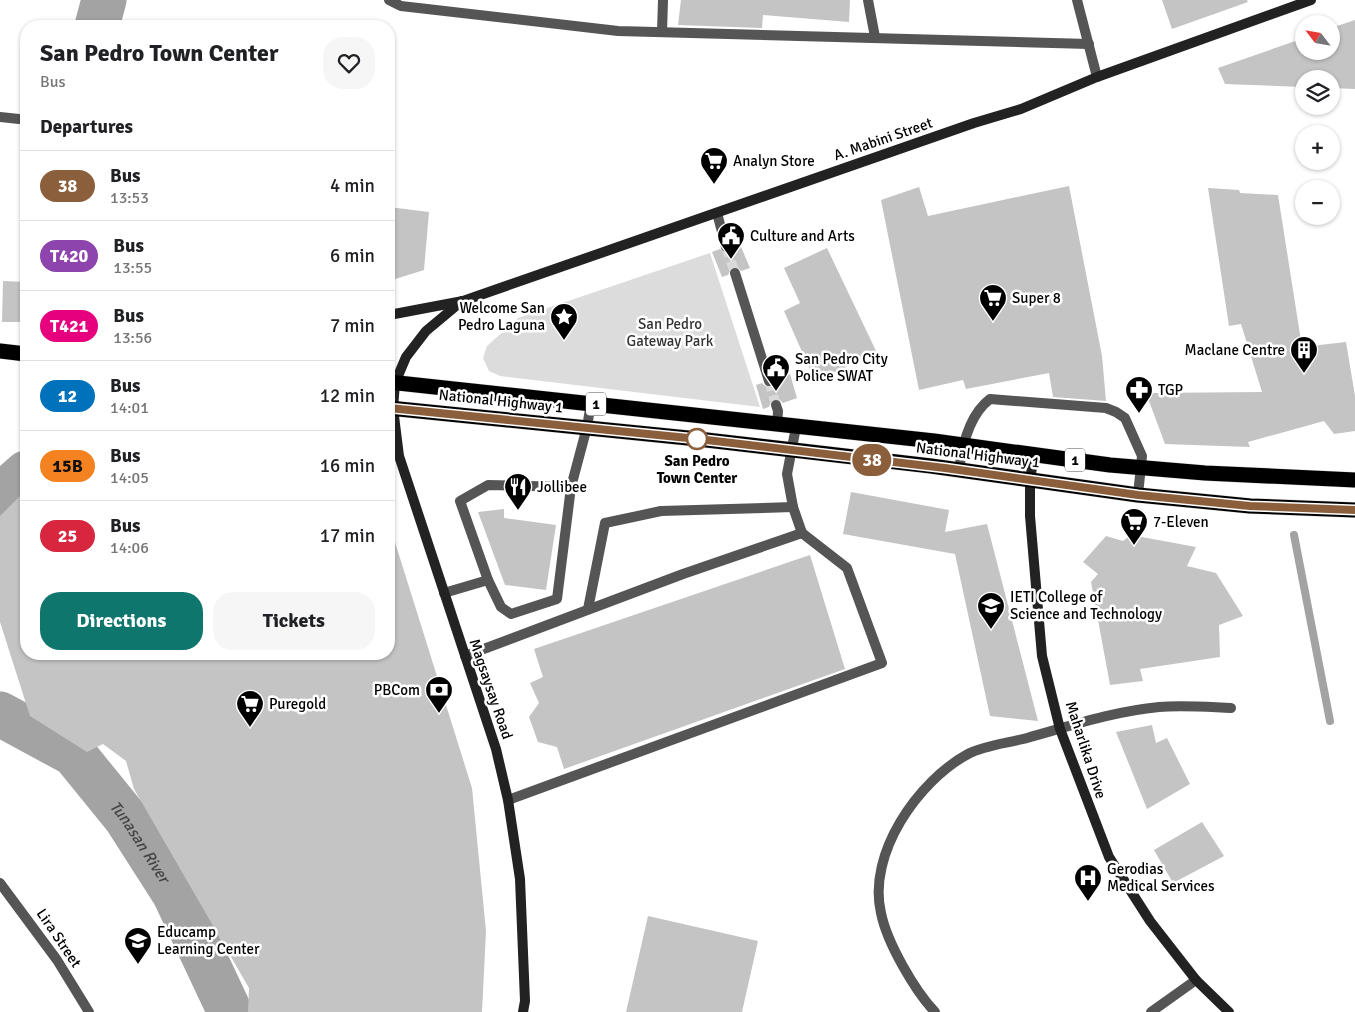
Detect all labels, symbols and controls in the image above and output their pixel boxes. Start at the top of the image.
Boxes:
north arrow [1295,15,1340,60]
map controls [1295,15,1340,225]
button: heart [323,37,375,89]
text: San Pedro Town Center [40,38,279,68]
button: layers [1295,70,1340,115]
text: Bus [40,72,65,92]
street label: A. Mabini Street [831,114,935,164]
text: Departures [40,115,133,139]
button: + [1295,125,1340,170]
supermarket icon: Analyn Store [699,146,729,185]
place label: Analyn Store [733,152,815,170]
text: Bus [110,164,141,188]
text: 4 min [330,174,375,198]
text: 38 [58,175,77,197]
button: − [1295,180,1340,225]
text: 13:53 [110,188,149,208]
public building icon: Culture and Arts [716,221,746,260]
place label: Culture and Arts [750,227,855,245]
text: Bus [113,234,144,258]
text: 6 min [330,244,375,268]
text: T420 [50,245,88,267]
text: 13:55 [113,258,152,278]
supermarket icon: Super 8 [978,283,1008,322]
place label: Super 8 [1012,289,1061,307]
place label: Welcome San Pedro Laguna [458,299,545,334]
place icon: Welcome San Pedro Laguna [549,302,579,341]
text: Bus [113,304,144,328]
text: 7 min [330,314,375,338]
text: T421 [50,315,88,337]
park label: San Pedro Gateway Park [627,315,714,350]
text: 13:56 [113,328,152,348]
building icon: Maclane Centre [1289,335,1319,374]
place label: Maclane Centre [1185,341,1285,359]
place label: San Pedro City Police SWAT [795,350,888,385]
public building icon: San Pedro City Police SWAT [761,353,791,392]
text: Bus [110,374,141,398]
pharmacy icon: TGP [1124,375,1154,414]
place label: TGP [1158,381,1183,399]
text: 12 min [320,384,375,408]
text: 12 [58,385,77,407]
street label: National Highway 1 [438,386,564,416]
road number: 1 [586,392,606,416]
text: 14:01 [110,398,149,418]
marker: San Pedro Town Center [686,428,708,450]
street label: National Highway 1 [915,438,1041,472]
text: Bus [110,444,141,468]
line badge: 38 [850,444,894,476]
road number: 1 [1065,448,1085,472]
text: 38 [862,449,882,471]
place label: San Pedro Town Center [657,452,737,487]
text: 16 min [320,454,375,478]
text: 15B [52,455,83,477]
text: 14:05 [110,468,149,488]
restaurant icon: Jollibee [503,472,533,511]
place label: Jollibee [537,478,587,496]
supermarket icon: 7-Eleven [1119,507,1149,546]
place label: 7-Eleven [1153,513,1209,531]
text: Bus [110,514,141,538]
text: 17 min [320,524,375,548]
text: 25 [58,525,77,547]
text: 14:06 [110,538,149,558]
place label: IETI College of Science and Technology [1010,588,1162,623]
school or university icon: IETI College of Science and Technology [976,591,1006,630]
button: Directions [40,592,203,650]
button: Tickets [213,592,375,650]
street label: Magsaysay Road [465,636,517,742]
bank icon: PBCom [424,675,454,714]
place label: PBCom [374,681,420,699]
supermarket icon: Puregold [235,689,265,728]
place label: Puregold [269,695,326,713]
street label: Maharlika Drive [1062,699,1110,801]
water label: Tunasan River [105,797,175,889]
place label: Gerodias Medical Services [1107,860,1215,895]
hospital icon: Gerodias Medical Services [1073,863,1103,902]
street label: Lira Street [33,905,85,971]
place label: Educamp Learning Center [157,923,260,958]
school or university icon: Educamp Learning Center [123,926,153,965]

